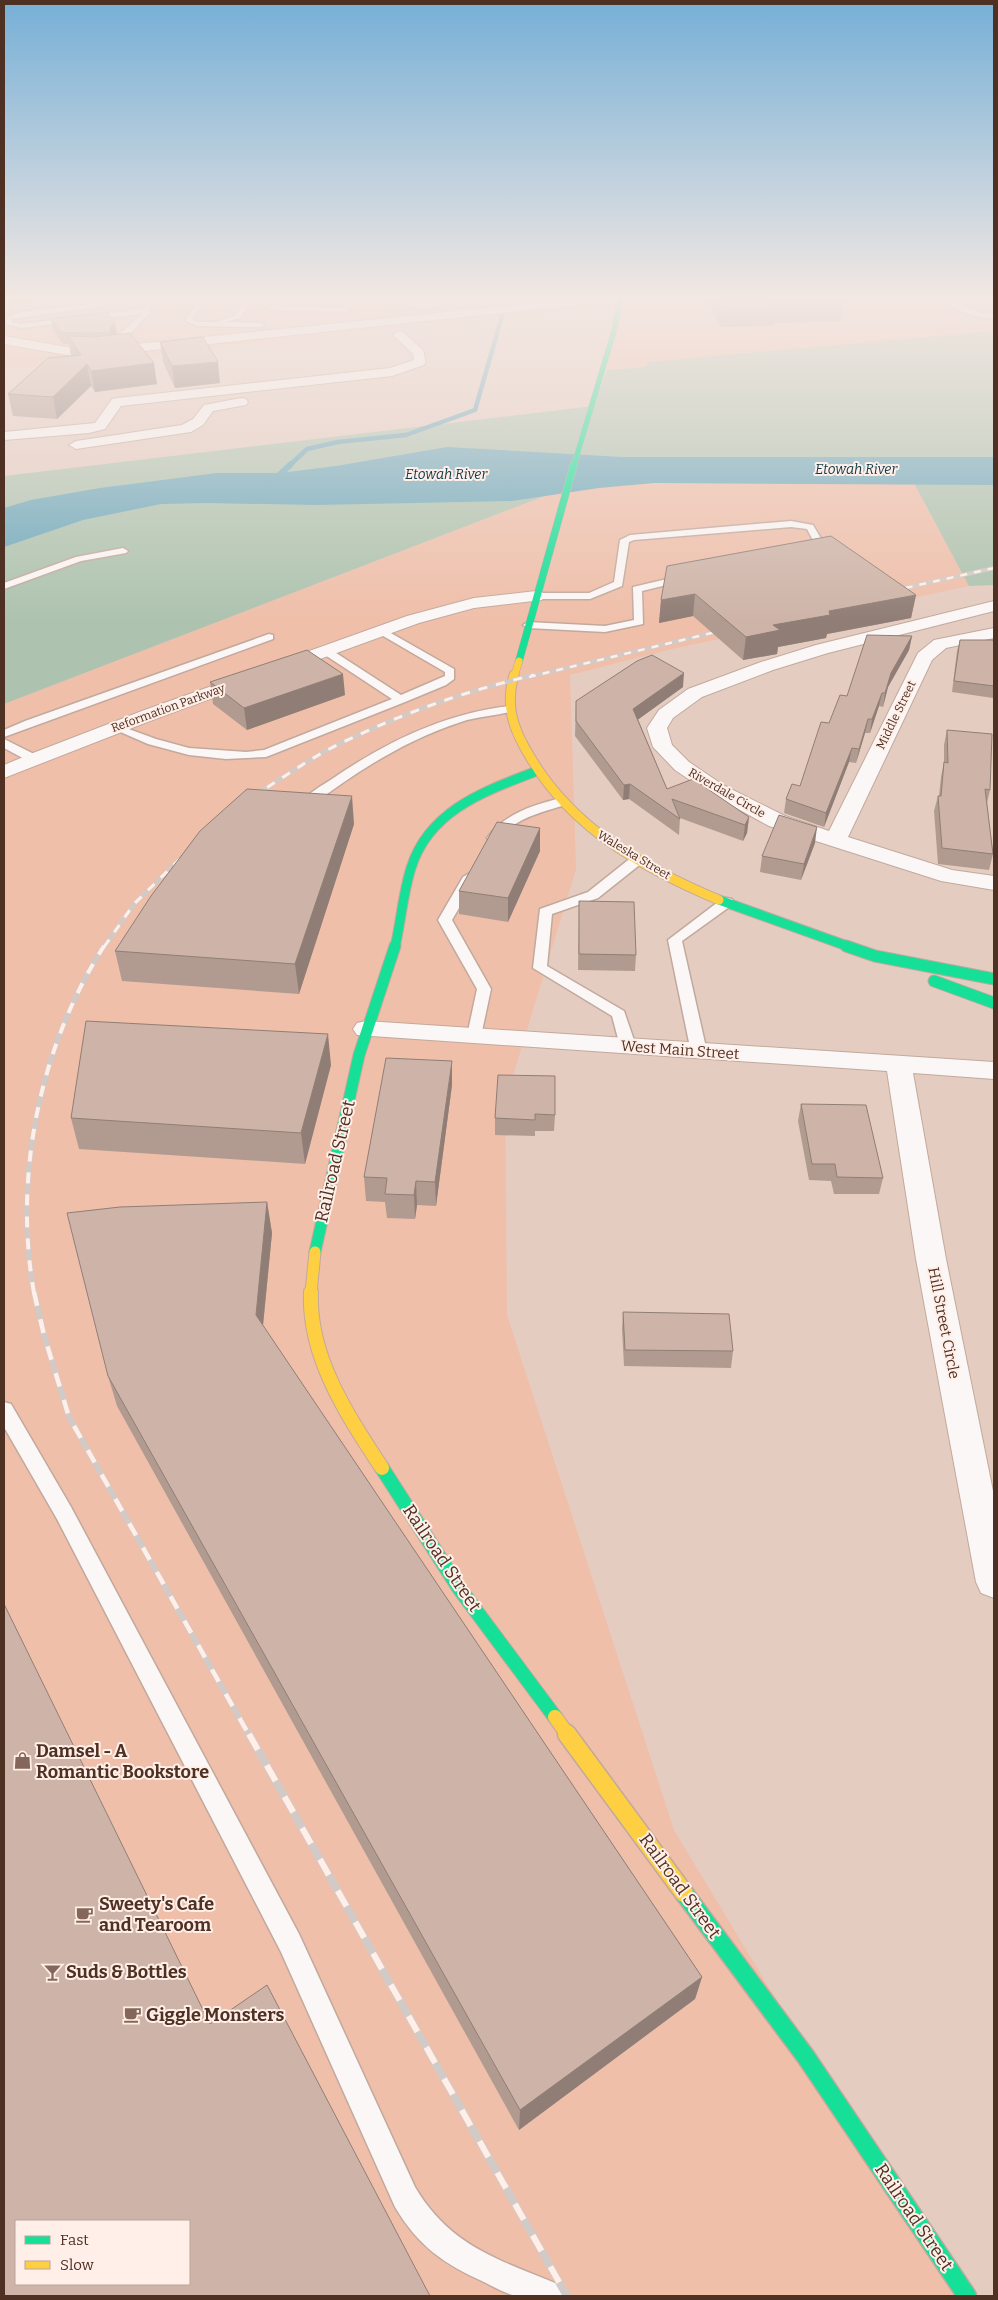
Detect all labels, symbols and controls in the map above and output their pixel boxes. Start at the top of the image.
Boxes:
water label: Etowah River [815,461,898,478]
water label: Etowah River [405,466,488,483]
street label: Middle Street [873,678,919,752]
street label: Reformation Parkway [109,681,227,735]
street label: Riverdale Circle [686,765,768,821]
street label: Waleska Street [595,828,674,883]
street label: West Main Street [620,1037,740,1063]
street label: Railroad Street [310,1097,360,1224]
street label: Hill Street Circle [924,1266,964,1380]
street label: Railroad Street [398,1500,486,1616]
place label: Damsel - A Romantic Bookstore [36,1740,209,1783]
shop icon: Damsel - A Romantic Bookstore [12,1751,32,1771]
street label: Railroad Street [634,1829,726,1943]
place label: Sweety's Cafe and Tearoom [99,1893,214,1936]
cafe icon: Sweety's Cafe and Tearoom [75,1904,95,1924]
place label: Suds & Bottles [66,1961,187,1983]
bar icon: Suds & Bottles [42,1962,62,1982]
place label: Giggle Monsters [146,2004,284,2026]
cafe icon: Giggle Monsters [122,2005,142,2025]
street label: Railroad Street [870,2159,958,2275]
legend [15,2220,190,2285]
text: Fast [60,2231,89,2249]
text: Slow [60,2256,95,2274]

